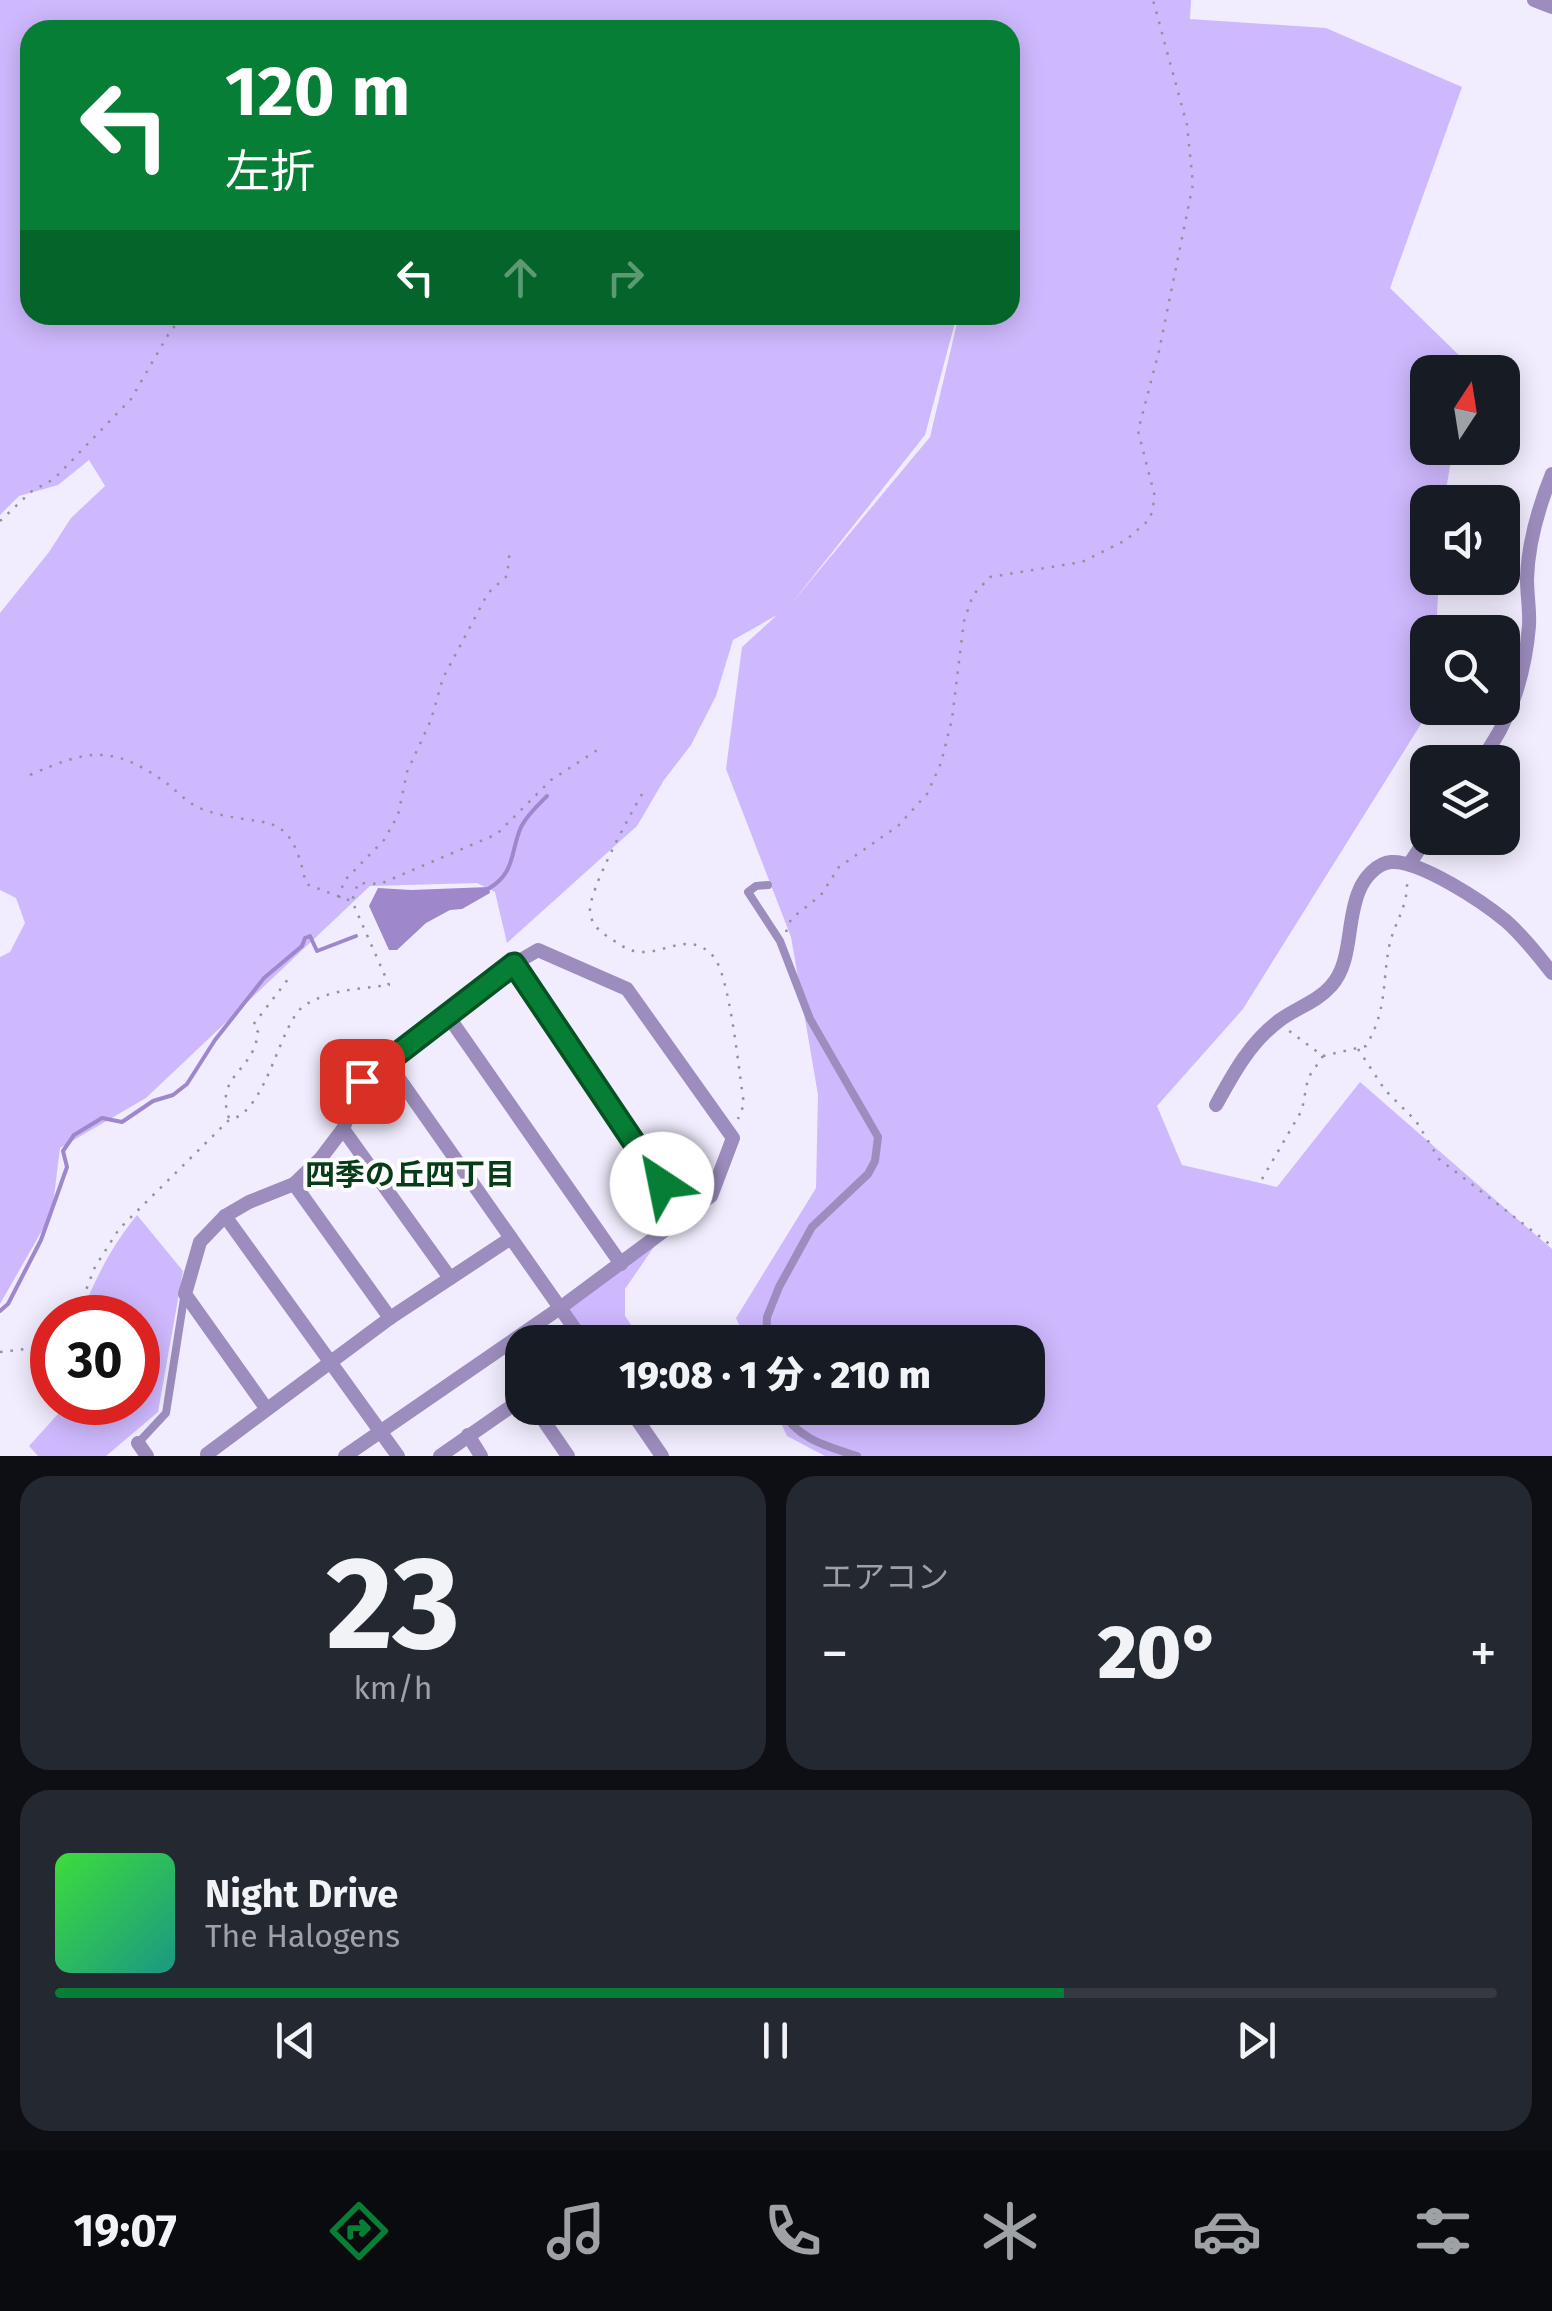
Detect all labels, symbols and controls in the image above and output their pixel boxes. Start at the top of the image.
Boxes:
text: 120 m [225,50,410,134]
icon: left [60,60,190,190]
text: 左折 [225,145,315,199]
icon: left [388,250,443,305]
icon: ahead [493,250,548,305]
icon: right [598,250,653,305]
north arrow [1410,355,1520,465]
map controls [1410,355,1520,855]
button: sound [1410,485,1520,595]
button: search [1410,615,1520,725]
button: layers [1410,745,1520,855]
pin [320,1039,405,1124]
icon: arrive [335,1054,390,1109]
position arrow [610,1132,714,1236]
district label: 四季の丘四丁目 [305,1157,515,1193]
speed limit sign: 30 [30,1295,160,1425]
text: 19:08 · 1 分 · 210 m [619,1352,931,1398]
text: 23 [326,1526,460,1682]
text: エアコン [821,1558,949,1596]
text: 20° [1098,1608,1220,1698]
text: − [821,1621,849,1687]
text: + [1470,1621,1497,1687]
text: km/h [353,1669,433,1707]
text: Night Drive [205,1871,398,1917]
text: The Halogens [205,1917,400,1955]
icon: previous [268,2013,323,2068]
icon: pause [748,2013,803,2068]
icon: next [1229,2013,1284,2068]
icon: directions [324,2196,394,2266]
icon: music [541,2196,611,2266]
icon: phone [758,2196,828,2266]
icon: climate [975,2196,1045,2266]
icon: car [1192,2196,1262,2266]
icon: filters [1408,2196,1478,2266]
text: 19:07 [73,2204,177,2258]

